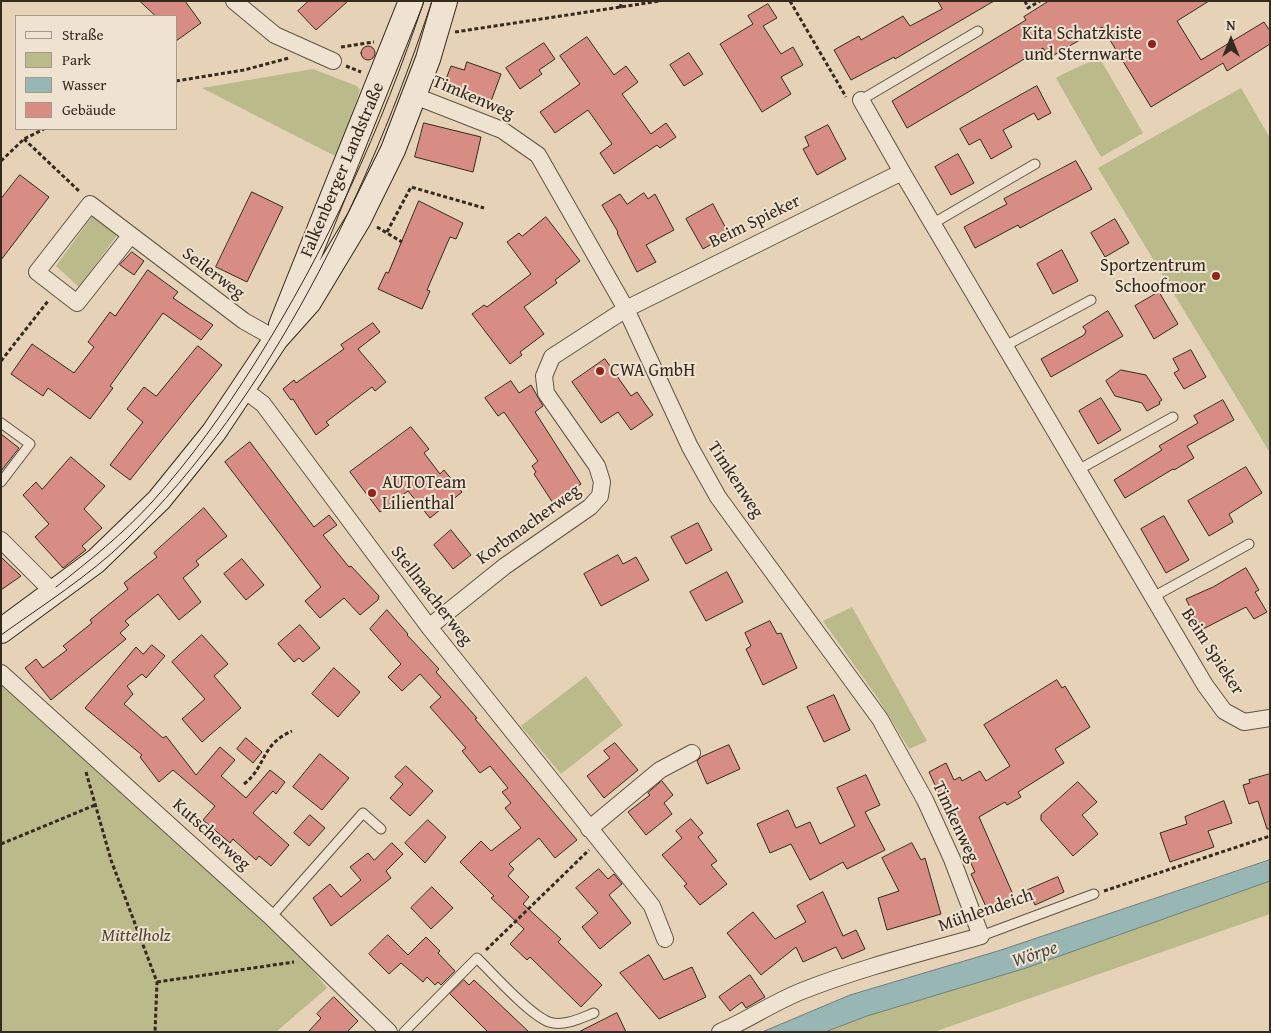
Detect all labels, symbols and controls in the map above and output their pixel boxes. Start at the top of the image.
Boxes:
legend [15,15,178,130]
north arrow [1206,15,1256,65]
text: N [1226,15,1236,35]
place label: Kita Schatzkiste und Sternwarte [1022,23,1142,66]
text: Straße [62,24,104,45]
marker: Kita Schatzkiste und Sternwarte [1146,38,1158,50]
text: Park [62,49,91,70]
street label: Timkenweg [429,71,517,125]
text: Wasser [62,74,106,95]
street label: Falkenberger Landstraße [296,79,390,261]
text: Gebäude [62,99,116,120]
street label: Beim Spieker [706,191,804,253]
street label: Seilerweg [177,243,249,305]
place label: Sportzentrum Schoofmoor [1100,255,1206,298]
marker: Sportzentrum Schoofmoor [1210,270,1222,282]
place label: CWA GmbH [610,360,695,382]
marker: CWA GmbH [594,365,606,377]
street label: Timkenweg [702,438,768,522]
place label: AUTOTeam Lilienthal [382,472,466,514]
street label: Korbmacherweg [473,480,585,570]
marker: AUTOTeam Lilienthal [366,487,378,499]
street label: Stellmacherweg [385,542,477,650]
street label: Beim Spieker [1176,605,1248,699]
street label: Timkenweg [927,778,983,866]
street label: Kutscherweg [168,794,254,876]
street label: Mühlendeich [936,885,1036,937]
park label: Mittelholz [101,925,171,947]
water label: Wörpe [1009,937,1061,973]

